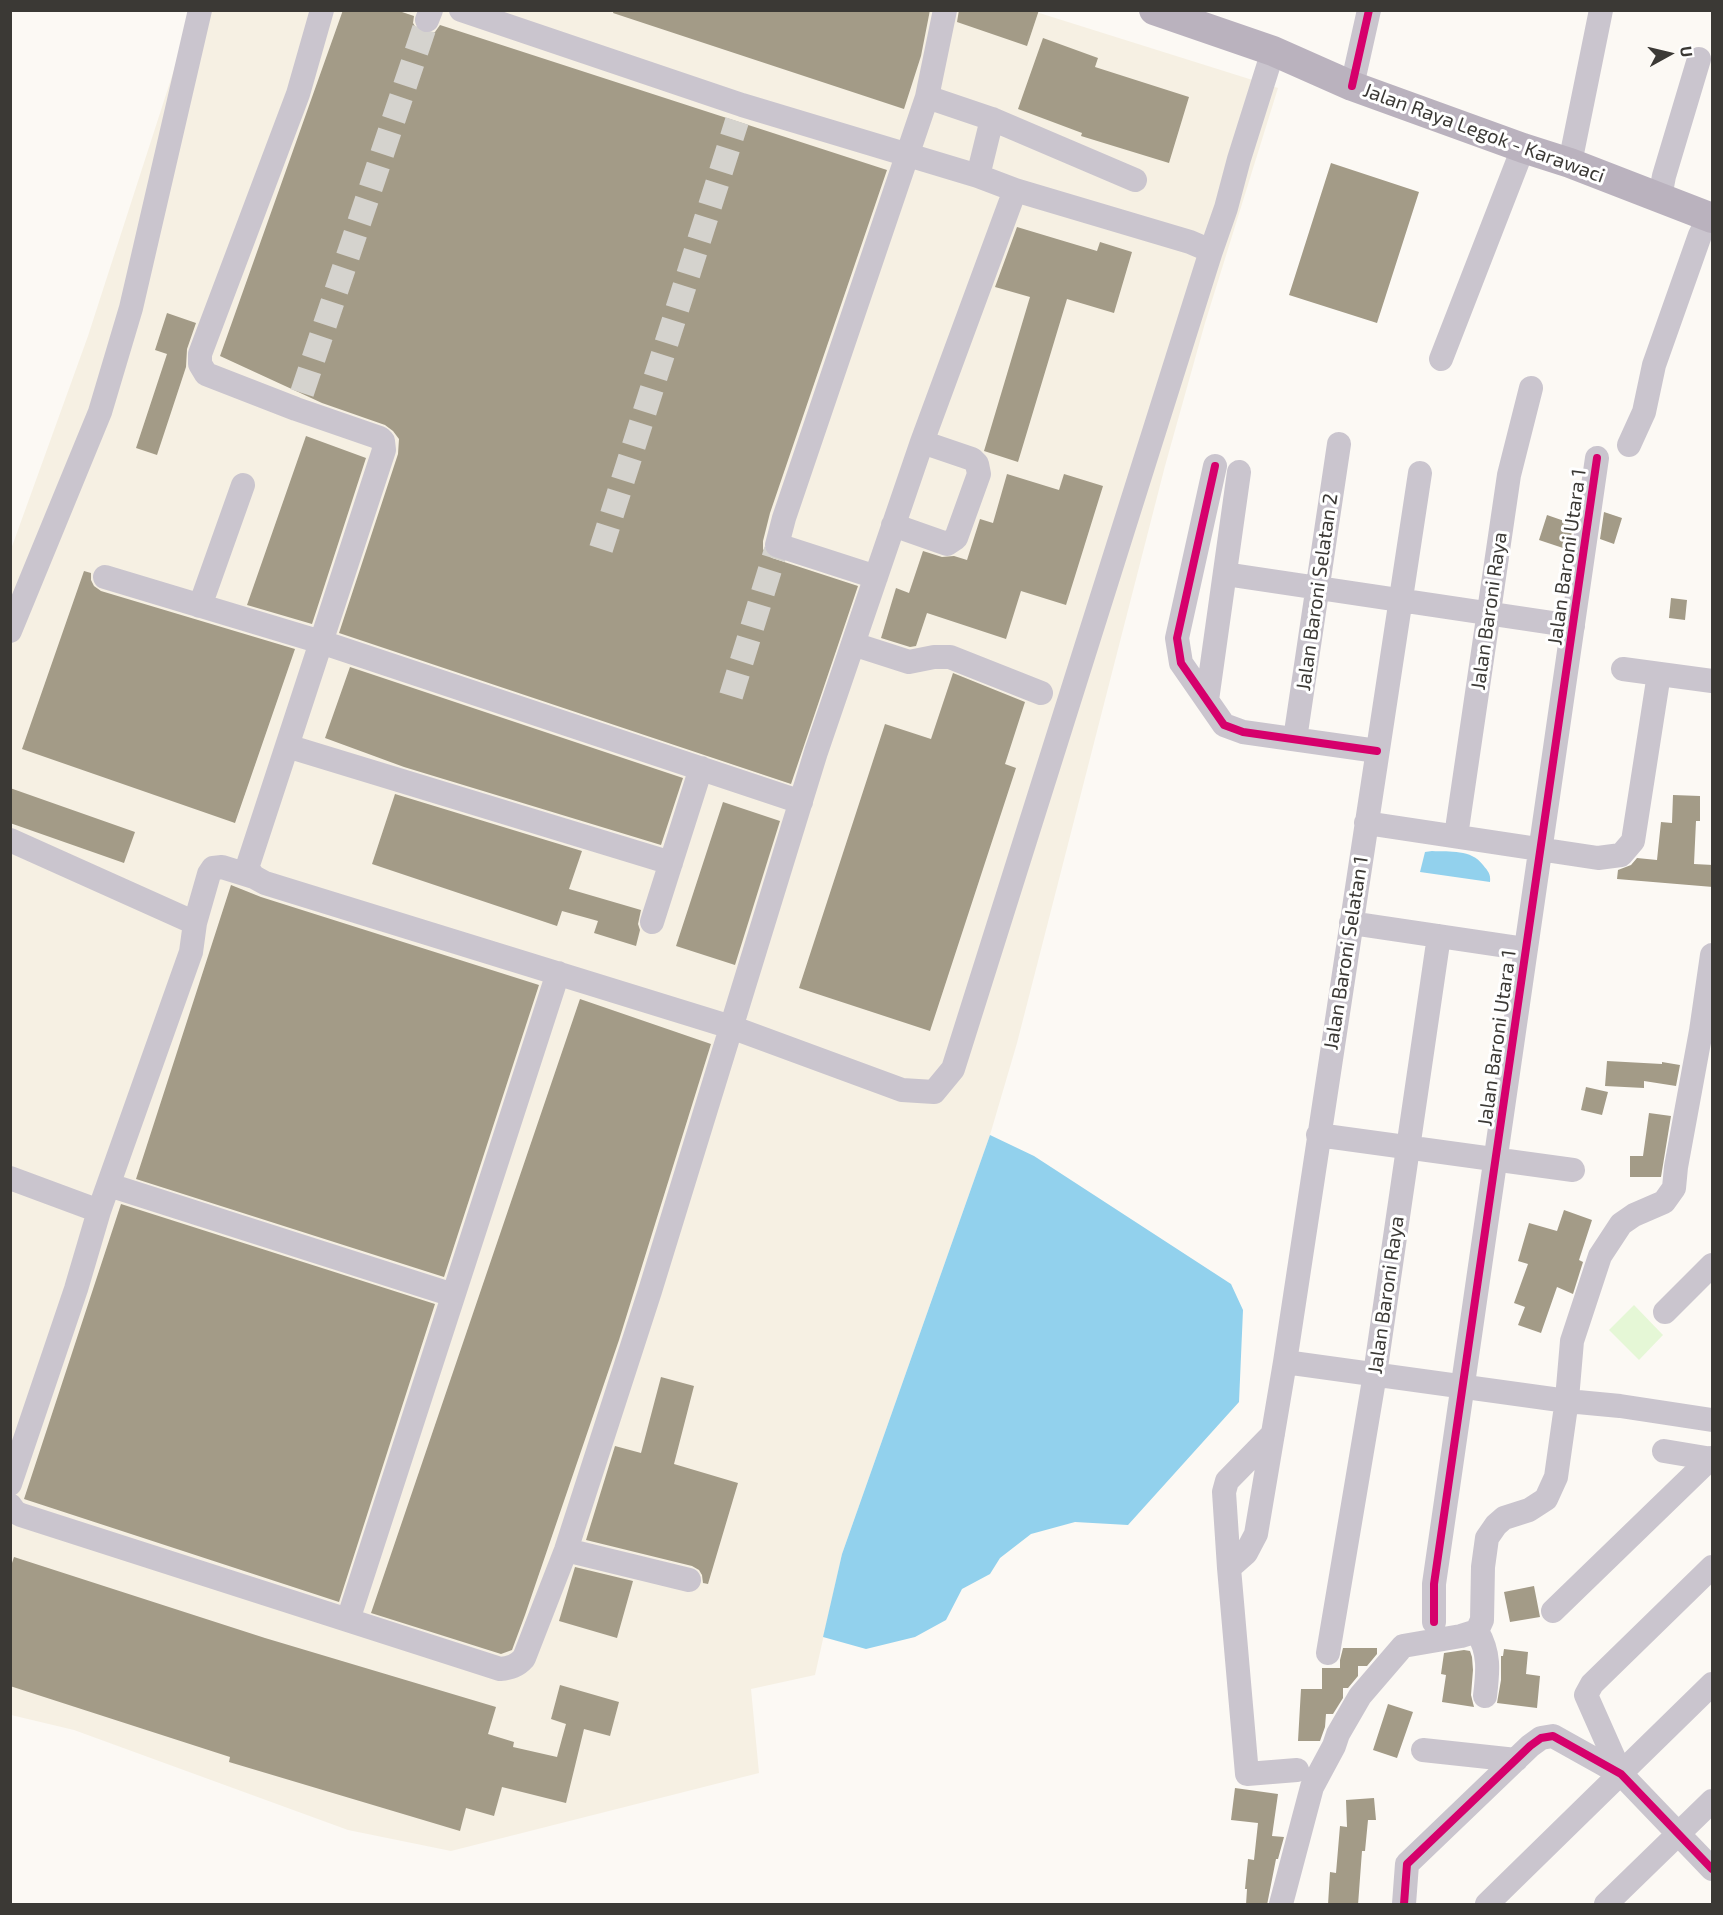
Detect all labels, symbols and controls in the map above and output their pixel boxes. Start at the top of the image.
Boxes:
north arrow [1639,24,1699,84]
text: U [1677,45,1697,58]
street label: Jalan Raya Legok - Karawaci [1360,78,1608,188]
street label: Jalan Baroni Utara 1 [1543,467,1591,647]
street label: Jalan Baroni Selatan 2 [1291,492,1343,692]
street label: Jalan Baroni Raya [1466,531,1512,691]
street label: Jalan Baroni Selatan 1 [1319,854,1373,1052]
street label: Jalan Baroni Utara 1 [1473,948,1521,1128]
street label: Jalan Baroni Raya [1363,1215,1409,1375]

